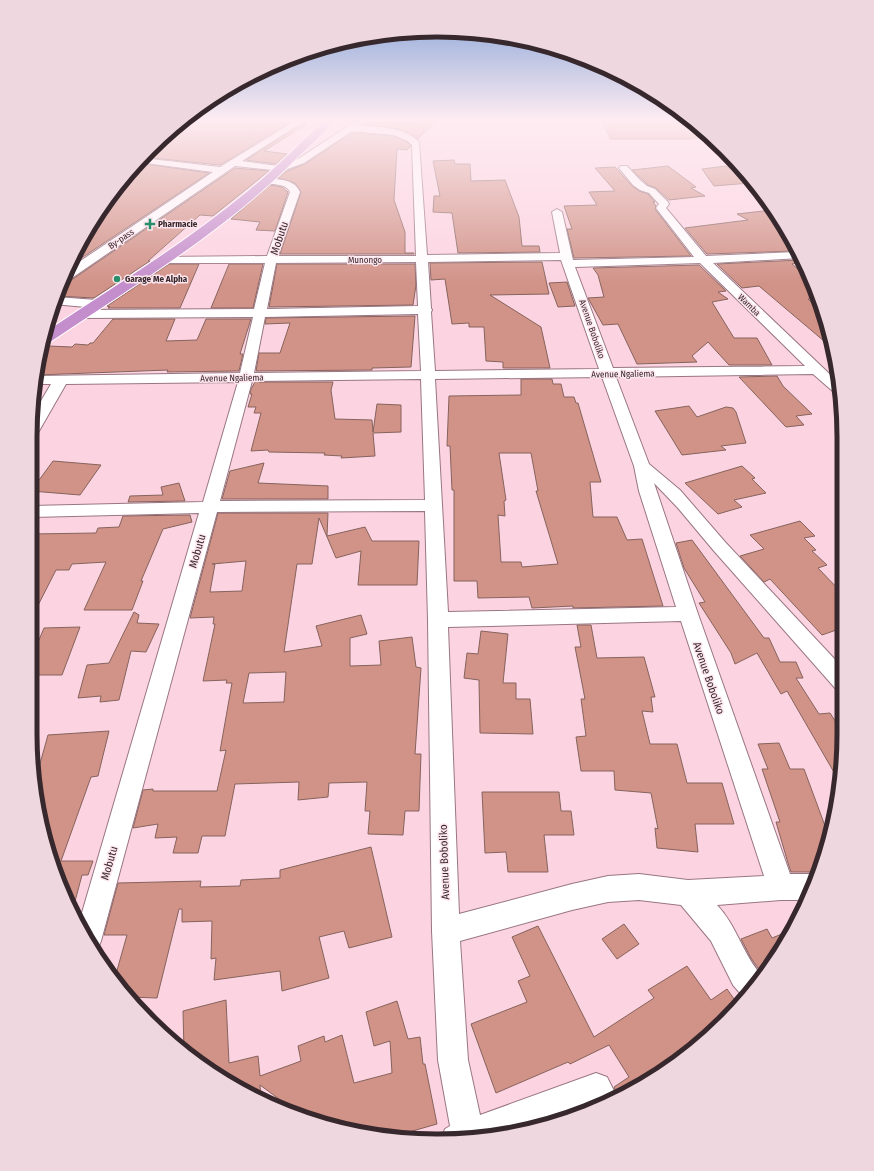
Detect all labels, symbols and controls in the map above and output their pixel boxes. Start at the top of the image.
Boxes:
marker: Pharmacie [145,219,155,229]
place label: Pharmacie [158,219,198,229]
street label: Mobutu [268,220,291,257]
street label: By-pass [106,227,136,251]
street label: Munongo [348,255,382,265]
marker: Garage Me Alpha [112,274,122,284]
place label: Garage Me Alpha [125,274,188,284]
street label: Wamba [736,292,763,318]
street label: Avenue Boboliko [577,298,607,360]
street label: Avenue Ngaliema [591,368,655,380]
street label: Avenue Ngaliema [200,372,264,384]
street label: Mobutu [186,533,208,570]
street label: Avenue Boboliko [690,640,727,716]
street label: Avenue Boboliko [437,824,452,900]
street label: Mobutu [98,845,120,882]

